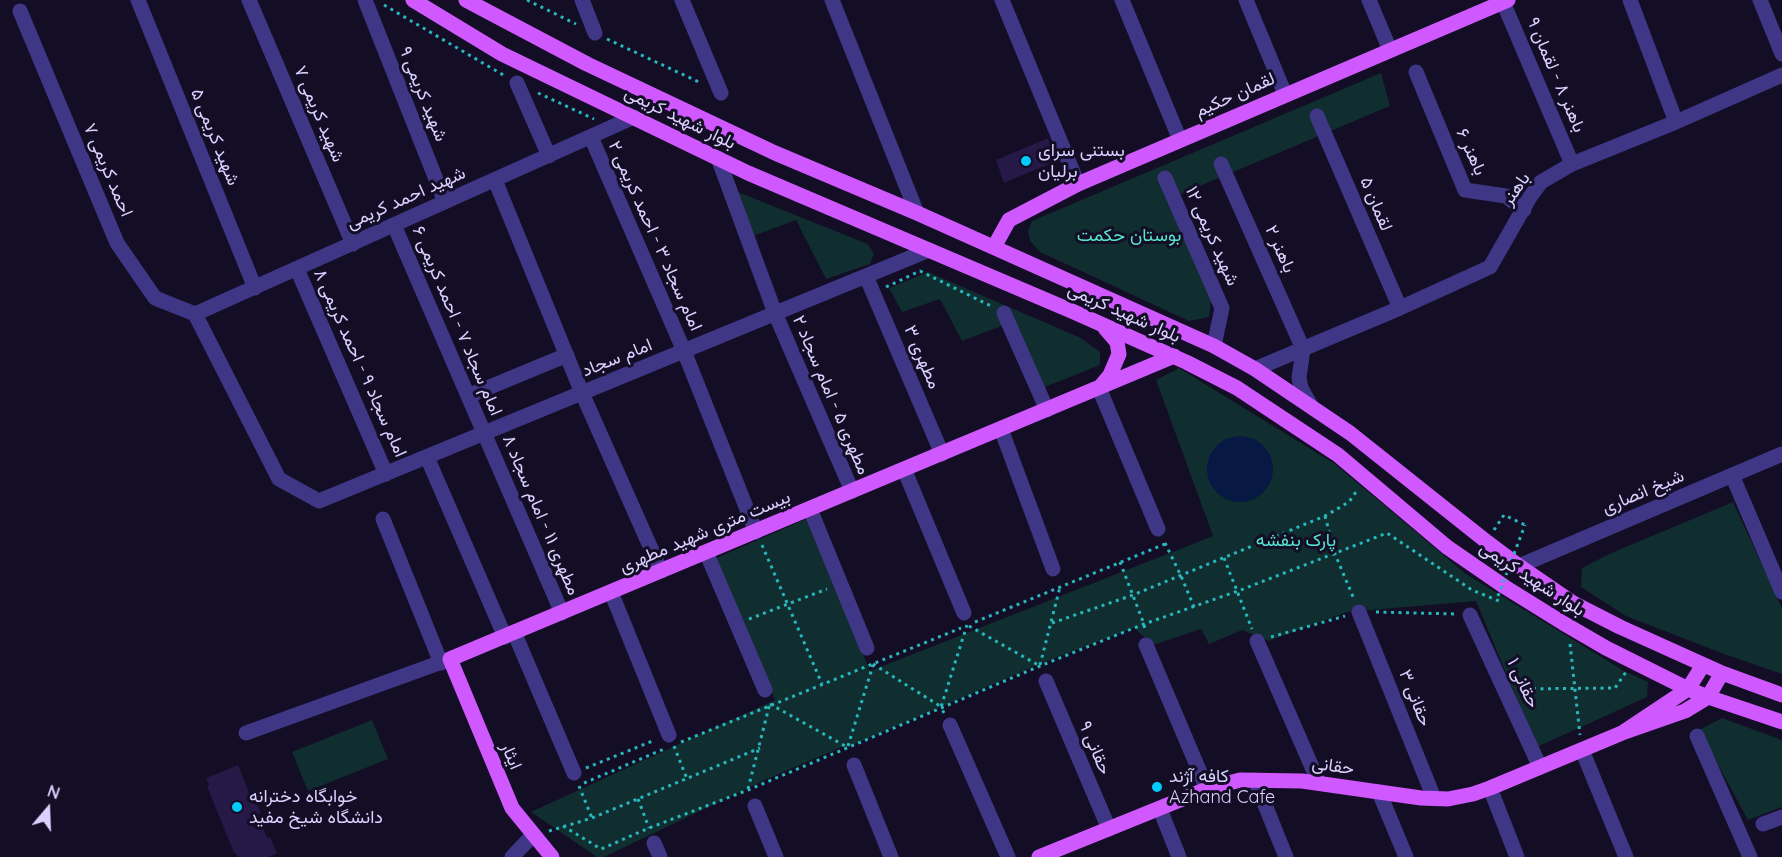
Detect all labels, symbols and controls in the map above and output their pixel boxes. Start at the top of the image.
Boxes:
street label: باهنر ۸ - لقمان ۹ [1522,14,1590,136]
street label: شهید کریمی ۹ [394,43,452,145]
street label: شهید کریمی ۷ [289,63,349,165]
street label: لقمان حکیم [1192,68,1278,122]
street label: بلوار شهید کریمی [621,82,739,154]
street label: شهید کریمی ۵ [186,85,244,189]
street label: احمد کریمی ۷ [79,120,137,220]
street label: باهنر ۶ [1451,125,1491,179]
street label: امام سجاد ۳ - احمد کریمی ۲ [603,138,707,334]
place label: بستنی سرای برلیان [1038,140,1125,182]
marker: بستنی سرای برلیان [1019,154,1033,168]
street label: شهید احمد کریمی [343,162,469,234]
street label: باهنر [1497,168,1535,210]
street label: لقمان ۵ [1355,174,1397,234]
street label: شهید کریمی ۱۲ [1180,183,1244,289]
street label: باهنر ۲ [1260,222,1300,276]
street label: امام سجاد ۷ - احمد کریمی ۶ [407,223,507,419]
park label: بوستان حکمت [1077,225,1181,247]
street label: امام سجاد ۹ - احمد کریمی ۸ [309,266,411,460]
street label: بلوار شهید کریمی [1064,278,1184,348]
street label: مطهری ۵ - امام سجاد ۲ [788,312,874,478]
street label: مطهری ۳ [899,322,945,392]
street label: امام سجاد [579,334,655,382]
street label: مطهری ۱۱ - امام سجاد ۸ [497,432,585,598]
street label: شیخ انصاری [1599,465,1687,519]
street label: بیست متری شهید مطهری [616,486,794,578]
park label: پارک بنفشه [1256,530,1336,552]
street label: بلوار شهید کریمی [1475,537,1589,621]
street label: حقانی ۱ [1502,655,1544,711]
street label: حقانی ۳ [1394,666,1436,730]
street label: حقانی ۹ [1074,718,1116,778]
street label: ایثار [496,739,526,773]
street label: حقانی [1310,752,1356,780]
place label: کافه آژند Azhand Cafe [1169,766,1275,808]
north arrow [18,779,78,839]
marker: کافه آژند Azhand Cafe [1150,780,1164,794]
text: N [45,781,63,803]
place label: خوابگاه دخترانه دانشگاه شیخ مفید [249,786,383,828]
marker: خوابگاه دخترانه دانشگاه شیخ مفید [230,800,244,814]

